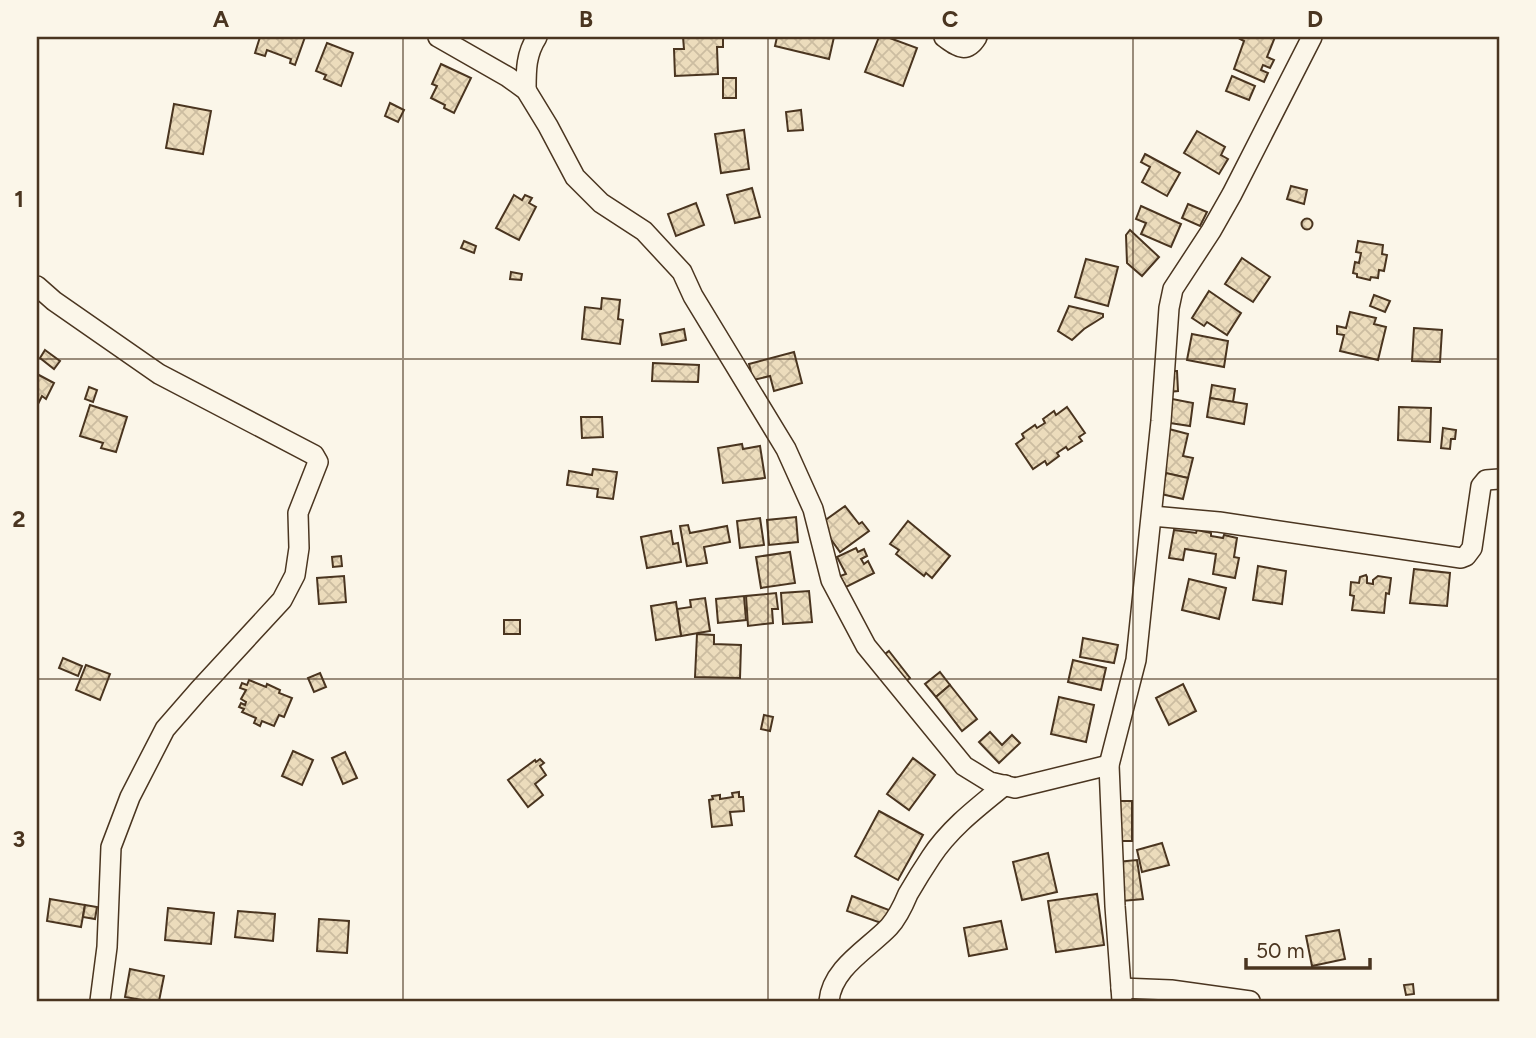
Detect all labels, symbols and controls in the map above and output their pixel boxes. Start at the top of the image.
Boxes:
text: A [213,5,230,33]
text: B [579,5,593,33]
text: C [942,5,959,33]
text: D [1307,5,1323,33]
text: 1 [14,185,24,213]
text: 2 [12,505,26,533]
text: 3 [13,825,25,853]
scale bar [1246,926,1370,970]
text: 50 m [1256,938,1305,963]

